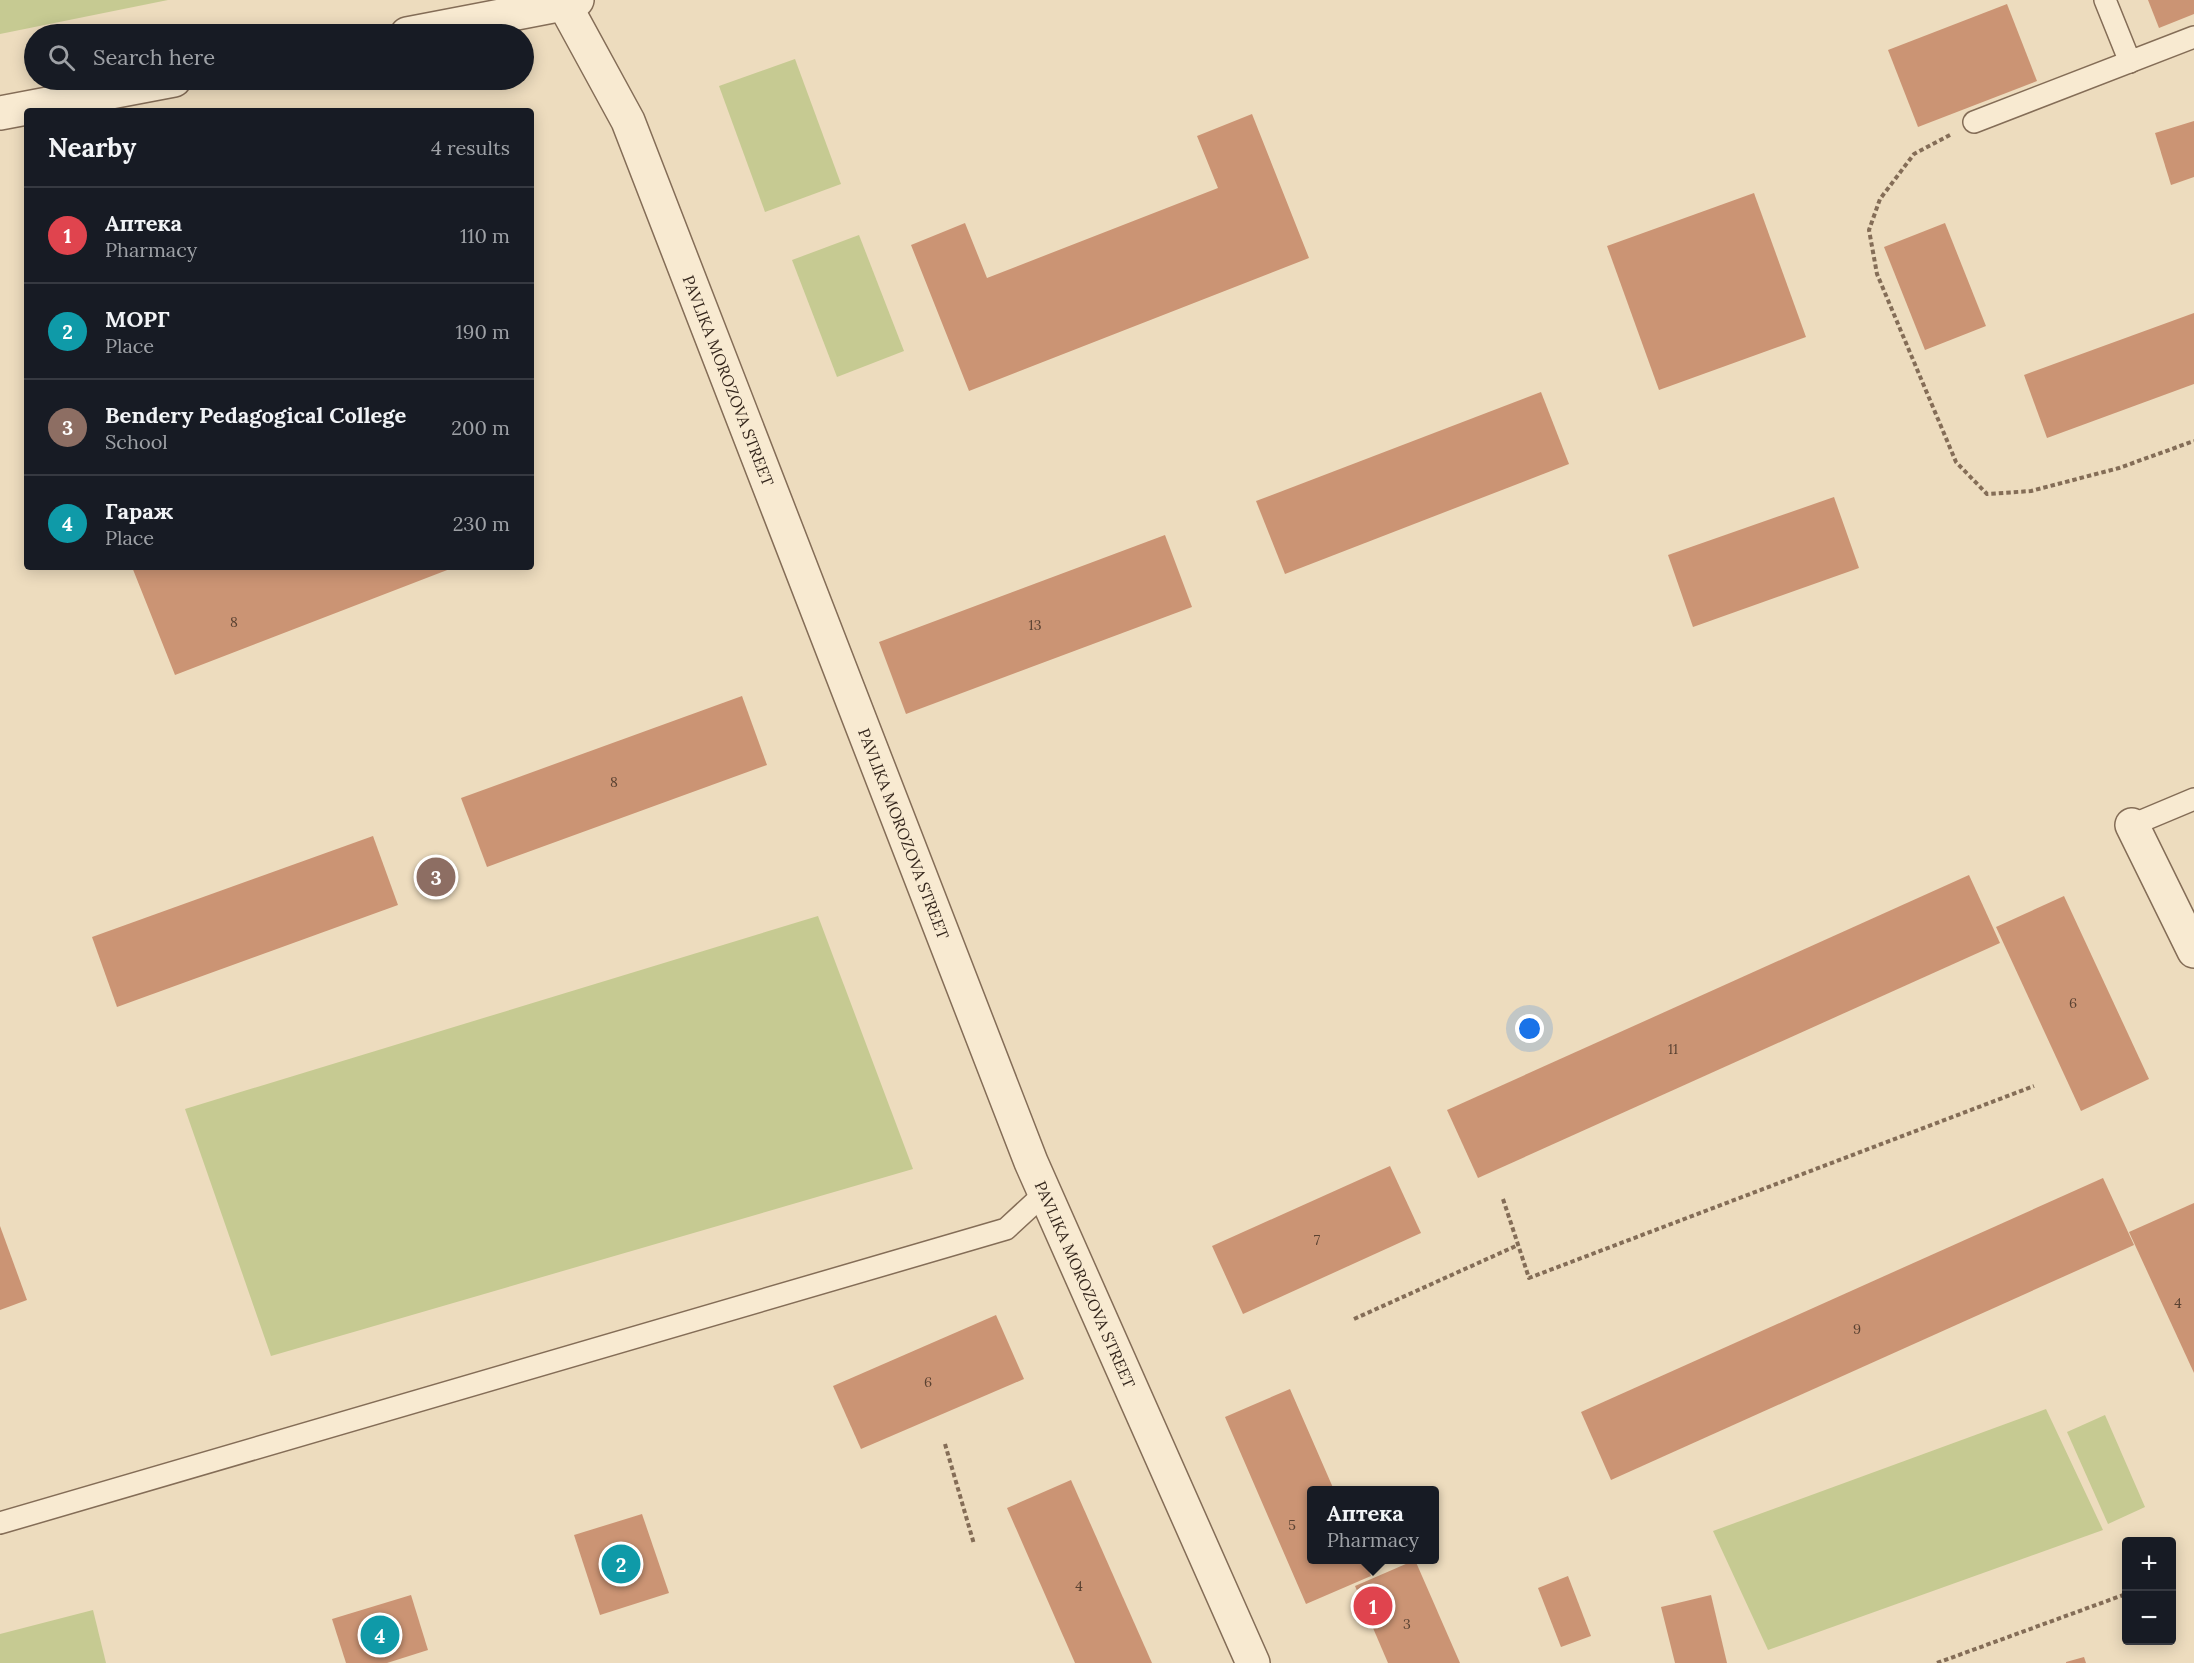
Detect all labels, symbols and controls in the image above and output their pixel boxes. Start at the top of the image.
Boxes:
search box [24,24,534,90]
icon: search [45,41,78,74]
text: Search here [93,43,215,71]
text: Nearby [48,131,136,164]
text: 4 results [431,135,510,160]
text: Аптека [105,209,182,237]
text: 1 [63,223,72,248]
text: 110 m [460,223,510,248]
text: Pharmacy [105,237,197,262]
street label: PAVLIKA MOROZOVA STREET [679,272,778,489]
text: МОРГ [105,305,170,333]
text: 2 [62,319,73,344]
text: 190 m [456,319,510,344]
text: Place [105,333,154,358]
text: Bendery Pedagogical College [105,401,406,429]
text: 3 [62,415,73,440]
text: 200 m [451,415,510,440]
text: School [105,429,168,454]
text: Гараж [105,497,173,525]
text: 4 [62,511,73,536]
text: 230 m [453,511,510,536]
text: Place [105,525,154,550]
house number: 8 [230,613,238,631]
house number: 13 [1029,616,1042,634]
street label: PAVLIKA MOROZOVA STREET [854,725,954,942]
house number: 8 [610,773,618,791]
pin: 3 [416,854,456,900]
house number: 6 [2069,994,2077,1012]
your location [1515,1014,1544,1043]
house number: 11 [1668,1040,1678,1058]
street label: PAVLIKA MOROZOVA STREET [1031,1178,1140,1391]
house number: 7 [1314,1231,1321,1249]
house number: 4 [2174,1294,2182,1312]
house number: 9 [1853,1320,1861,1338]
house number: 6 [924,1373,932,1391]
popup [1307,1486,1439,1564]
text: Аптека [1327,1499,1404,1527]
house number: 5 [1288,1516,1296,1534]
text: Pharmacy [1327,1527,1419,1552]
map controls [2122,1537,2176,1645]
button: + [2122,1537,2176,1591]
pin: 2 [602,1542,640,1586]
house number: 4 [1075,1577,1083,1595]
pin: 1 [1354,1584,1392,1628]
button: − [2122,1591,2176,1645]
pin: 4 [360,1612,400,1658]
house number: 3 [1403,1615,1411,1633]

